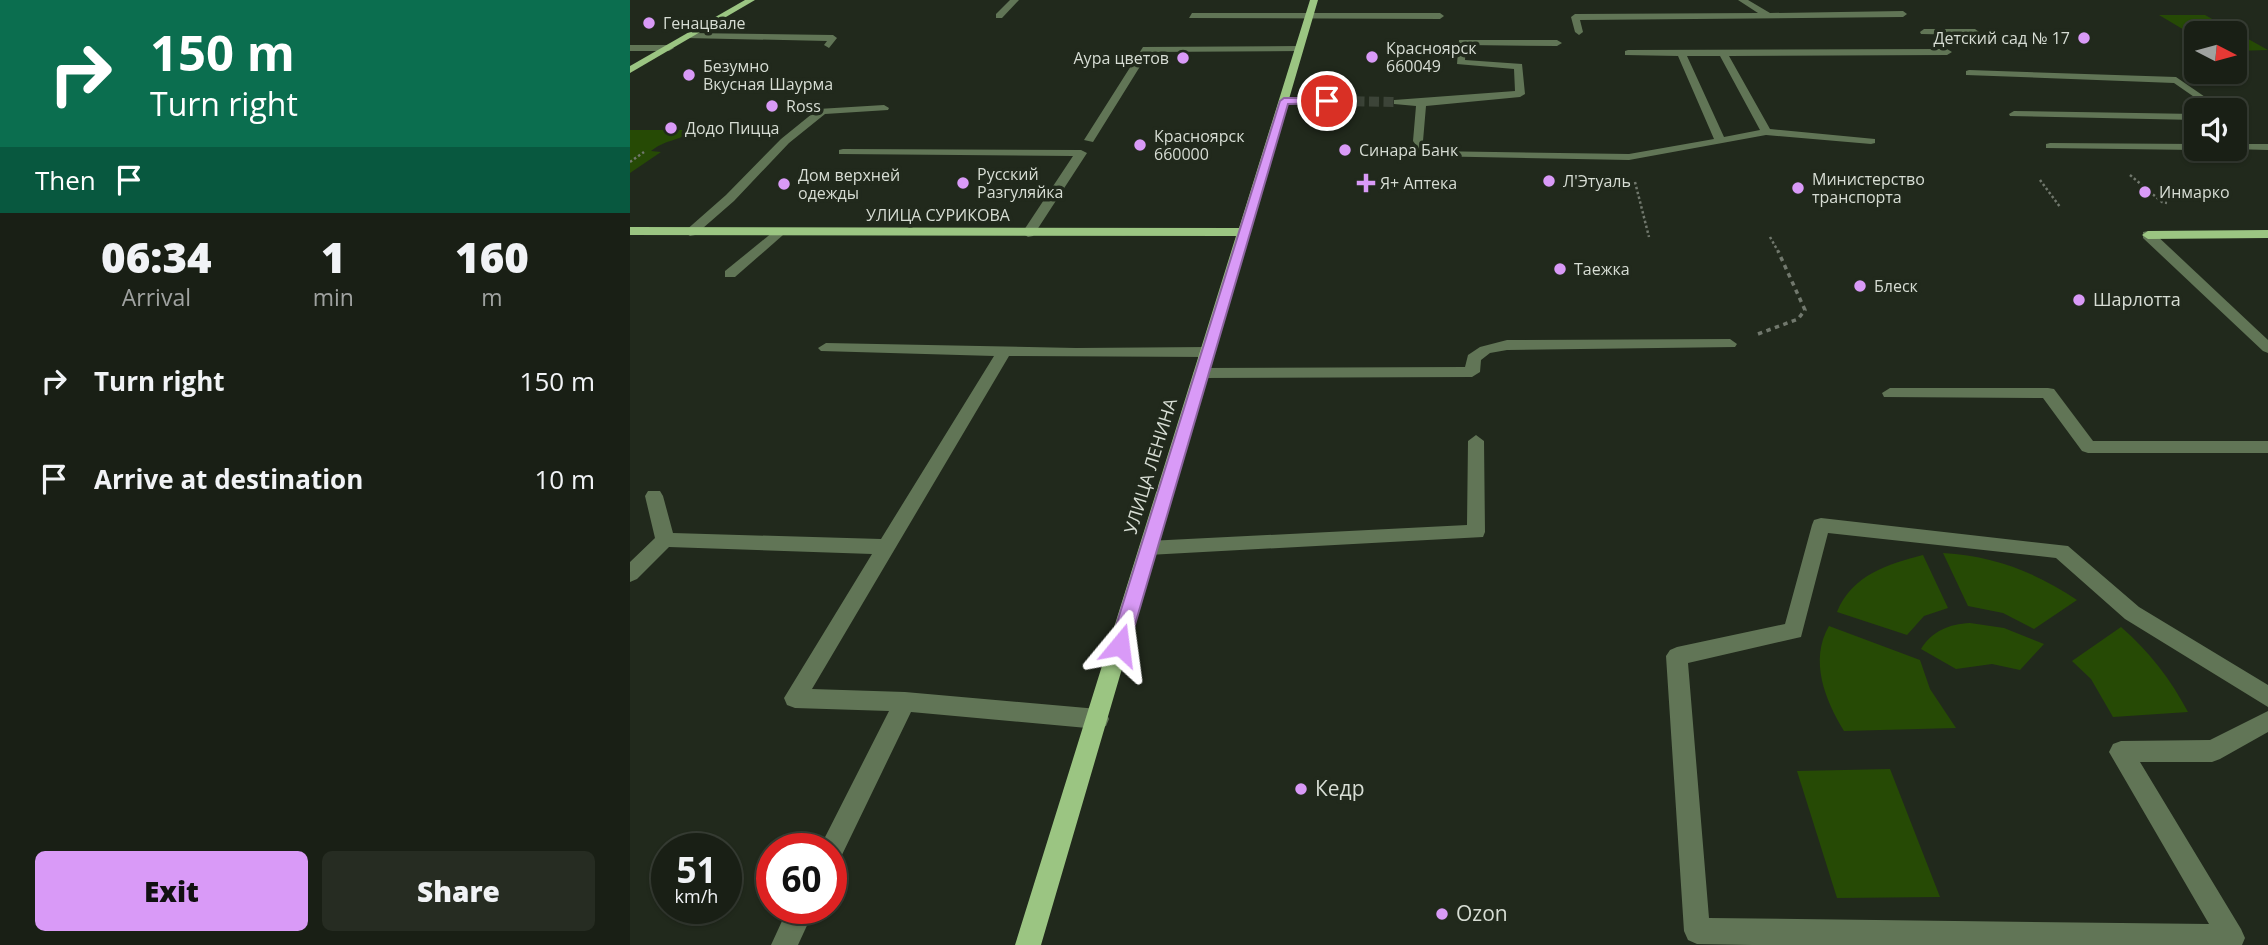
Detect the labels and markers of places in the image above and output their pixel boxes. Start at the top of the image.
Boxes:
place label: Генацвале [663,12,746,34]
marker: Генацвале [641,15,657,31]
place label: Детский сад № 17 [1933,27,2070,49]
marker: Детский сад № 17 [2076,30,2092,46]
place label: Красноярск 660049 [1386,37,1477,77]
place label: Аура цветов [1074,47,1169,69]
marker: Красноярск 660049 [1364,49,1380,65]
marker: Аура цветов [1175,50,1191,66]
place label: Безумно Вкусная Шаурма [703,55,833,95]
marker: Безумно Вкусная Шаурма [681,67,697,83]
pin [1297,71,1357,131]
place label: Ross [786,95,821,117]
marker: Ross [764,98,780,114]
place label: Додо Пицца [685,117,779,139]
marker: Додо Пицца [663,120,679,136]
place label: Красноярск 660000 [1154,125,1245,165]
marker: Красноярск 660000 [1132,137,1148,153]
place label: Синара Банк [1359,139,1459,161]
marker: Синара Банк [1337,142,1353,158]
place label: Русский Разгуляйка [977,163,1064,203]
place label: Дом верхней одежды [798,164,900,204]
place label: Министерство транспорта [1812,168,1925,208]
place label: Л'Этуаль [1563,170,1631,192]
place label: Я+ Аптека [1380,172,1457,194]
marker: Л'Этуаль [1541,173,1557,189]
marker: Русский Разгуляйка [955,175,971,191]
marker: Я+ Аптека [1358,175,1374,191]
marker: Дом верхней одежды [776,176,792,192]
marker: Министерство транспорта [1790,180,1806,196]
place label: Инмарко [2159,181,2230,203]
marker: Инмарко [2137,184,2153,200]
place label: Таежка [1574,258,1630,280]
marker: Таежка [1552,261,1568,277]
place label: Блеск [1874,275,1919,297]
marker: Блеск [1852,278,1868,294]
place label: Шарлотта [2093,287,2181,311]
marker: Шарлотта [2071,292,2087,308]
place label: Кедр [1315,774,1365,802]
marker: Кедр [1293,781,1309,797]
place label: Ozon [1456,899,1508,927]
marker: Ozon [1434,906,1450,922]

